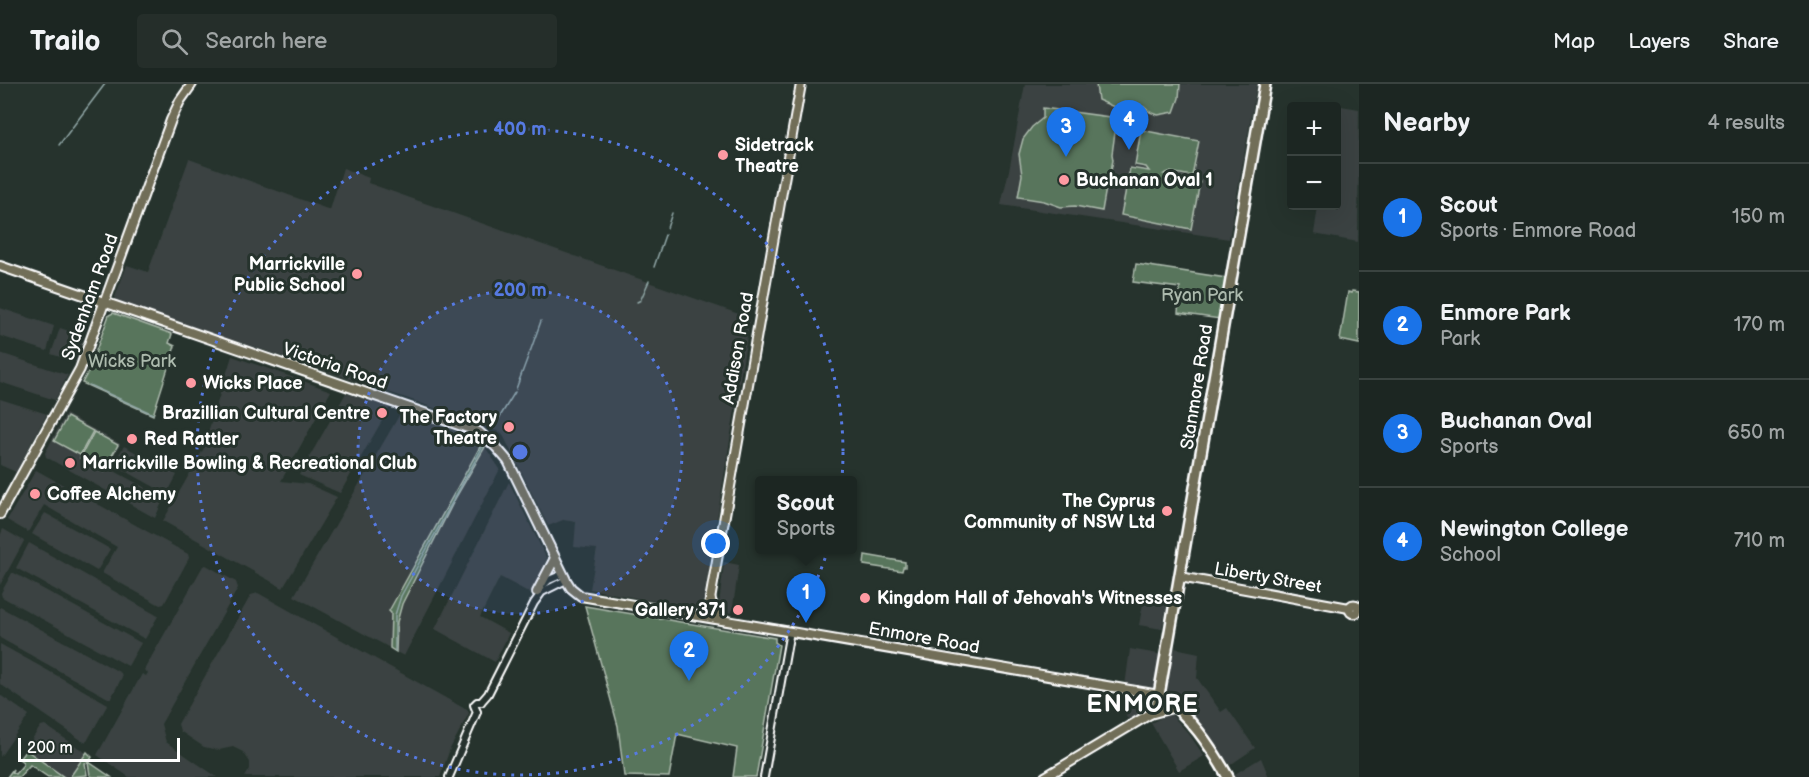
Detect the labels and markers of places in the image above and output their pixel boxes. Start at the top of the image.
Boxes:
pin: 4 [1110,100,1148,150]
pin: 3 [1046,107,1086,157]
place label: Sidetrack Theatre [735,135,814,177]
marker: Sidetrack Theatre [716,148,730,162]
place label: Buchanan Oval 1 [1076,170,1213,191]
marker: Buchanan Oval 1 [1057,173,1071,187]
place label: Marrickville Public School [234,254,345,296]
marker: Marrickville Public School [350,267,364,281]
place label: Wicks Place [203,373,303,394]
marker: Wicks Place [184,376,198,390]
place label: Brazillian Cultural Centre [162,403,370,424]
marker: Brazillian Cultural Centre [375,406,389,420]
place label: The Factory Theatre [399,407,498,449]
marker: The Factory Theatre [502,420,516,434]
place label: Red Rattler [144,429,240,450]
marker: Red Rattler [125,432,139,446]
centre of rings [510,442,530,462]
place label: Marrickville Bowling & Recreational Club [82,453,417,474]
marker: Marrickville Bowling & Recreational Club [63,456,77,470]
place label: Coffee Alchemy [47,484,176,505]
marker: Coffee Alchemy [28,487,42,501]
place label: The Cyprus Community of NSW Ltd [964,491,1155,533]
marker: The Cyprus Community of NSW Ltd [1160,504,1174,518]
pin: 1 [786,574,826,623]
place label: Kingdom Hall of Jehovah's Witnesses [877,588,1182,609]
marker: Kingdom Hall of Jehovah's Witnesses [858,591,872,605]
place label: Gallery 371 [635,600,726,621]
marker: Gallery 371 [731,603,745,617]
pin: 2 [670,632,708,681]

